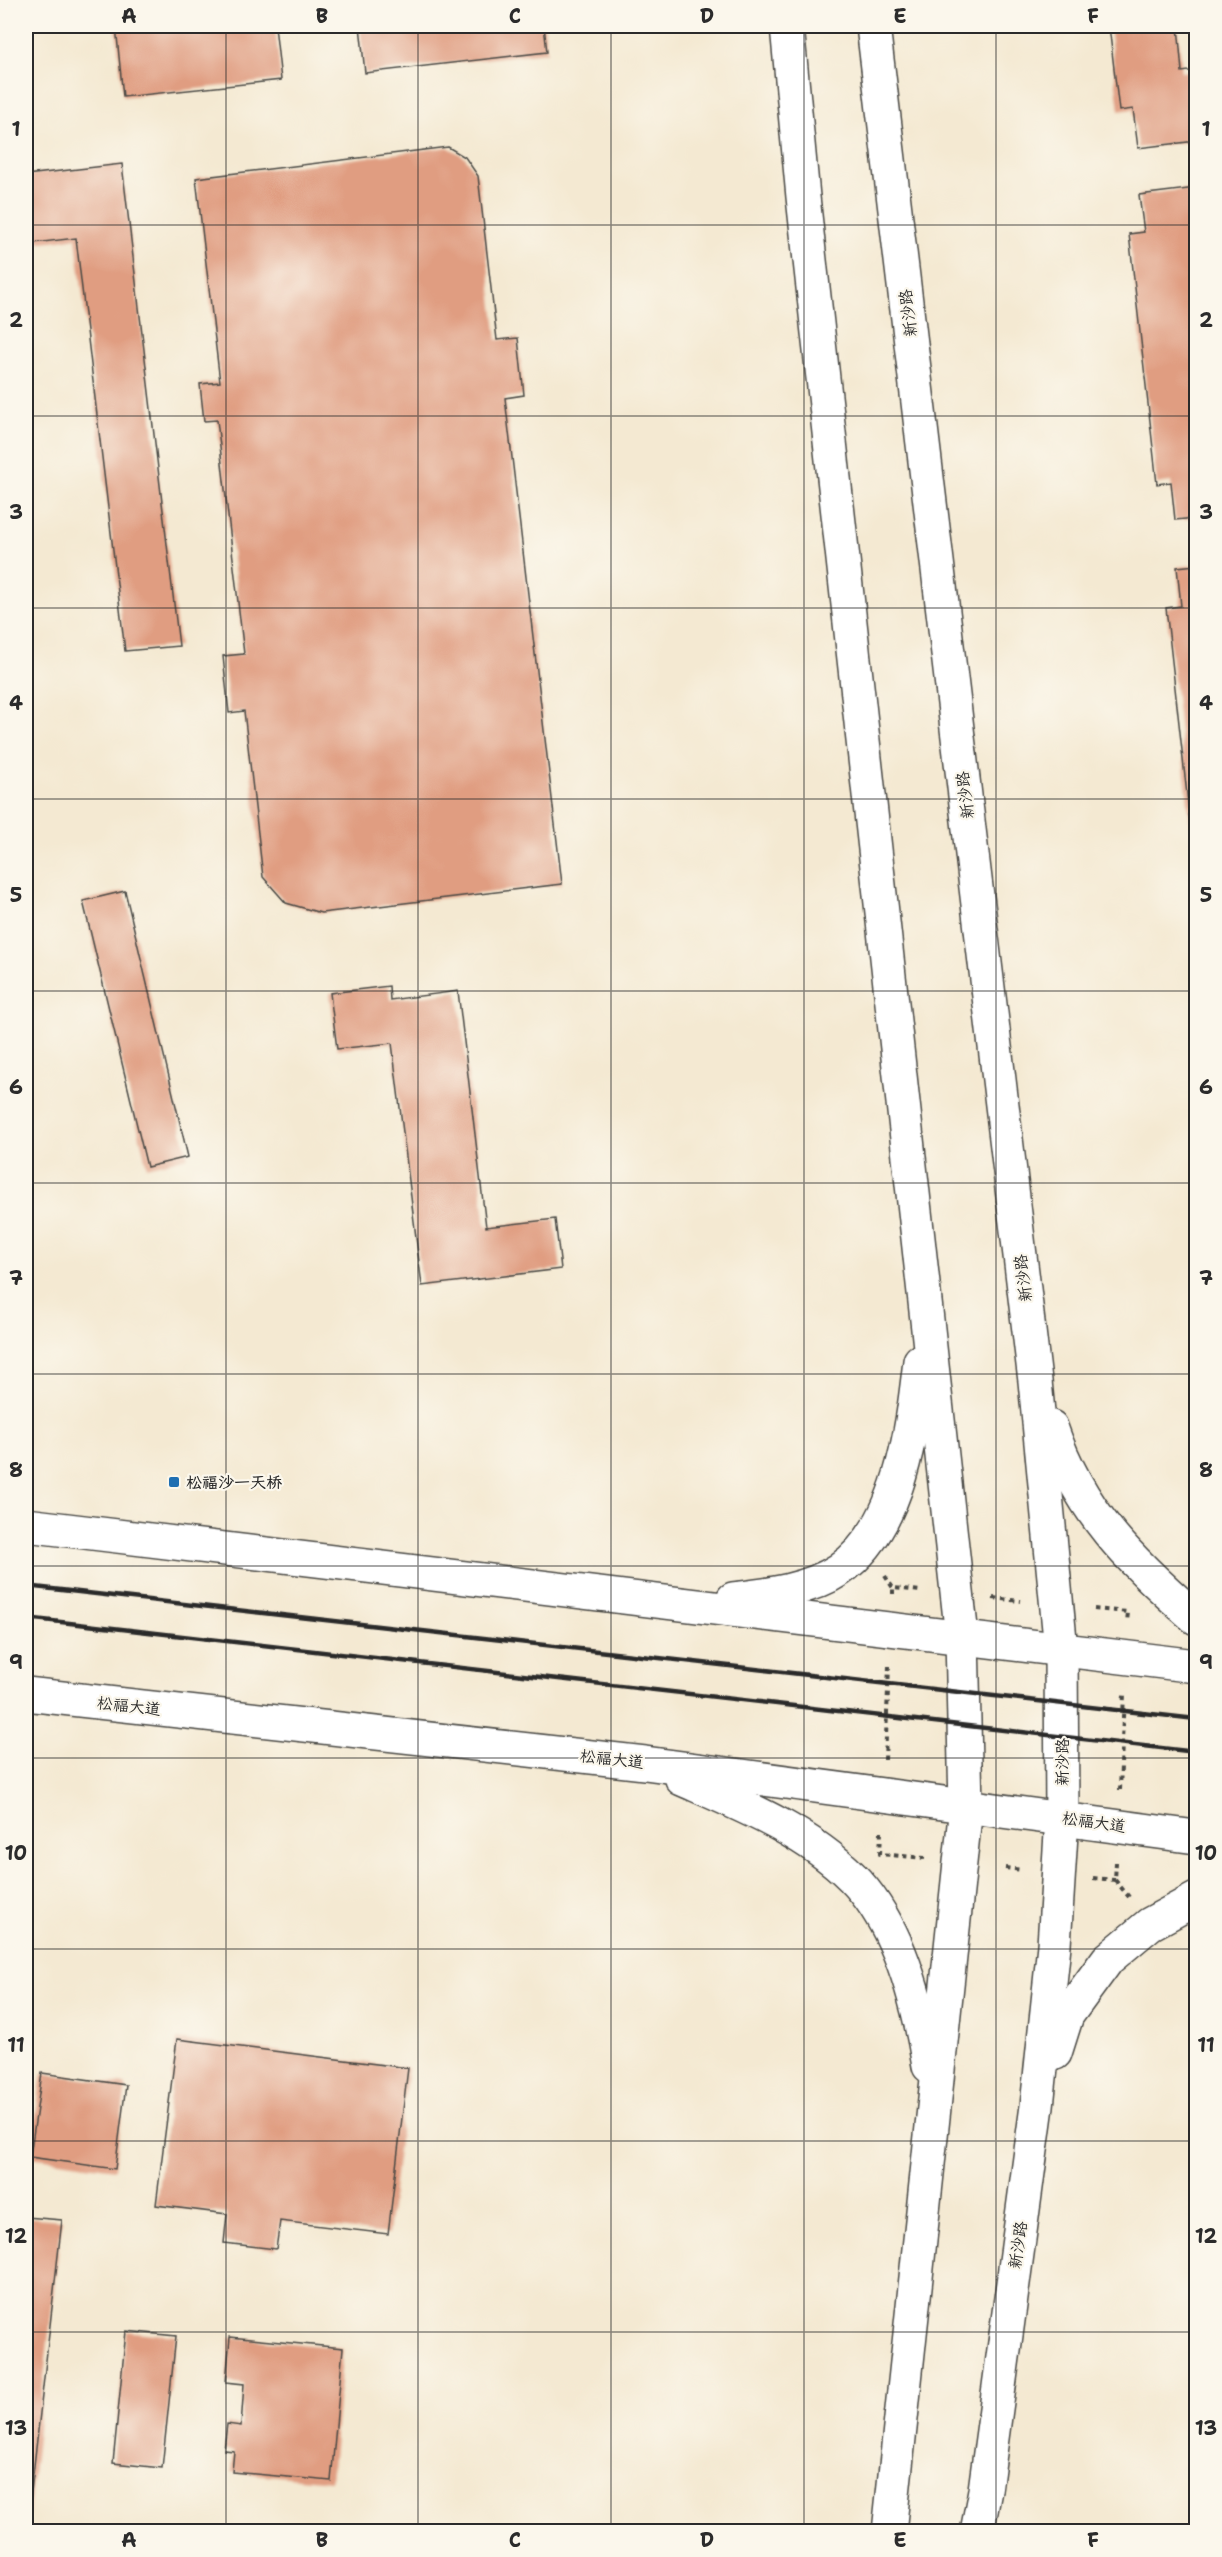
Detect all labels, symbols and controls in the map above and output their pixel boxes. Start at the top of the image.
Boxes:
text: A [121,3,137,29]
text: B [316,3,328,29]
text: C [509,3,521,29]
text: D [700,3,714,29]
text: E [893,3,907,29]
text: F [1087,3,1099,29]
text: 1 [11,116,21,142]
text: 1 [1201,116,1211,142]
street label: 新沙路 [895,288,921,338]
text: 2 [9,307,23,333]
text: 2 [1199,307,1213,333]
text: 3 [9,499,23,525]
text: 3 [1199,499,1213,525]
text: 4 [9,690,23,716]
text: 4 [1199,690,1213,716]
street label: 新沙路 [952,770,978,820]
text: 5 [10,882,22,908]
text: 5 [1200,882,1212,908]
text: 6 [9,1074,23,1100]
text: 6 [1199,1074,1213,1100]
street label: 新沙路 [1010,1253,1036,1303]
text: 7 [9,1265,23,1291]
text: 7 [1199,1265,1213,1291]
text: 8 [9,1457,23,1483]
text: 8 [1199,1457,1213,1483]
place label: 松福沙一天桥 [186,1472,282,1493]
marker: 松福沙一天桥 [167,1475,181,1489]
text: 9 [9,1649,23,1675]
text: 9 [1199,1649,1213,1675]
street label: 松福大道 [96,1692,162,1720]
street label: 新沙路 [1052,1738,1073,1786]
street label: 松福大道 [579,1745,645,1773]
street label: 松福大道 [1061,1807,1127,1837]
text: 10 [5,1840,27,1866]
text: 10 [1195,1840,1217,1866]
text: 11 [7,2032,25,2058]
text: 11 [1197,2032,1215,2058]
street label: 新沙路 [1004,2220,1032,2270]
text: 12 [5,2223,27,2249]
text: 12 [1195,2223,1217,2249]
text: 13 [5,2415,27,2441]
text: 13 [1195,2415,1217,2441]
text: A [121,2527,137,2553]
text: B [316,2527,328,2553]
text: C [509,2527,521,2553]
text: D [700,2527,714,2553]
text: E [893,2527,907,2553]
text: F [1087,2527,1099,2553]

